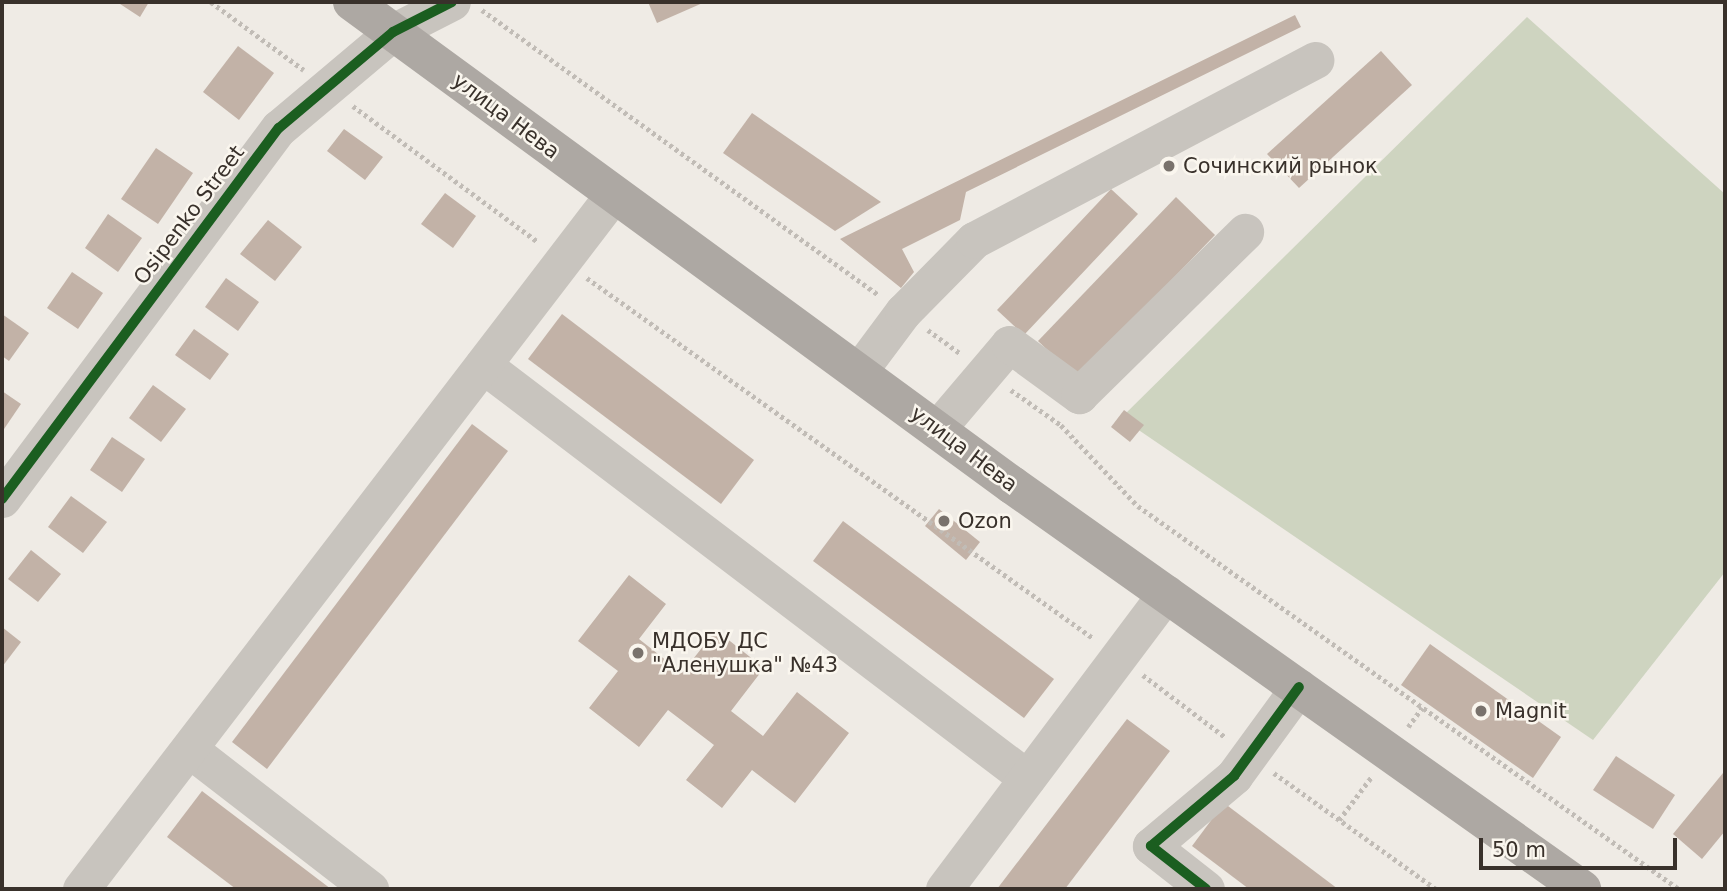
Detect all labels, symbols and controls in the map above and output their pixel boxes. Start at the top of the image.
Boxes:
street label: улица Нева [448,68,564,164]
street label: Osipenko Street [129,140,249,290]
place label: Сочинский рынок [1183,153,1378,179]
marker: Сочинский рынок [1161,158,1177,174]
street label: улица Нева [906,401,1022,497]
place label: Ozon [958,508,1012,534]
marker: Ozon [936,513,952,529]
place label: МДОБУ ДС "Аленушка" №43 [652,628,838,678]
marker: МДОБУ ДС "Аленушка" №43 [630,645,646,661]
place label: Magnit [1495,698,1567,724]
marker: Magnit [1473,703,1489,719]
scale bar [1482,824,1680,868]
text: 50 m [1492,838,1546,862]

